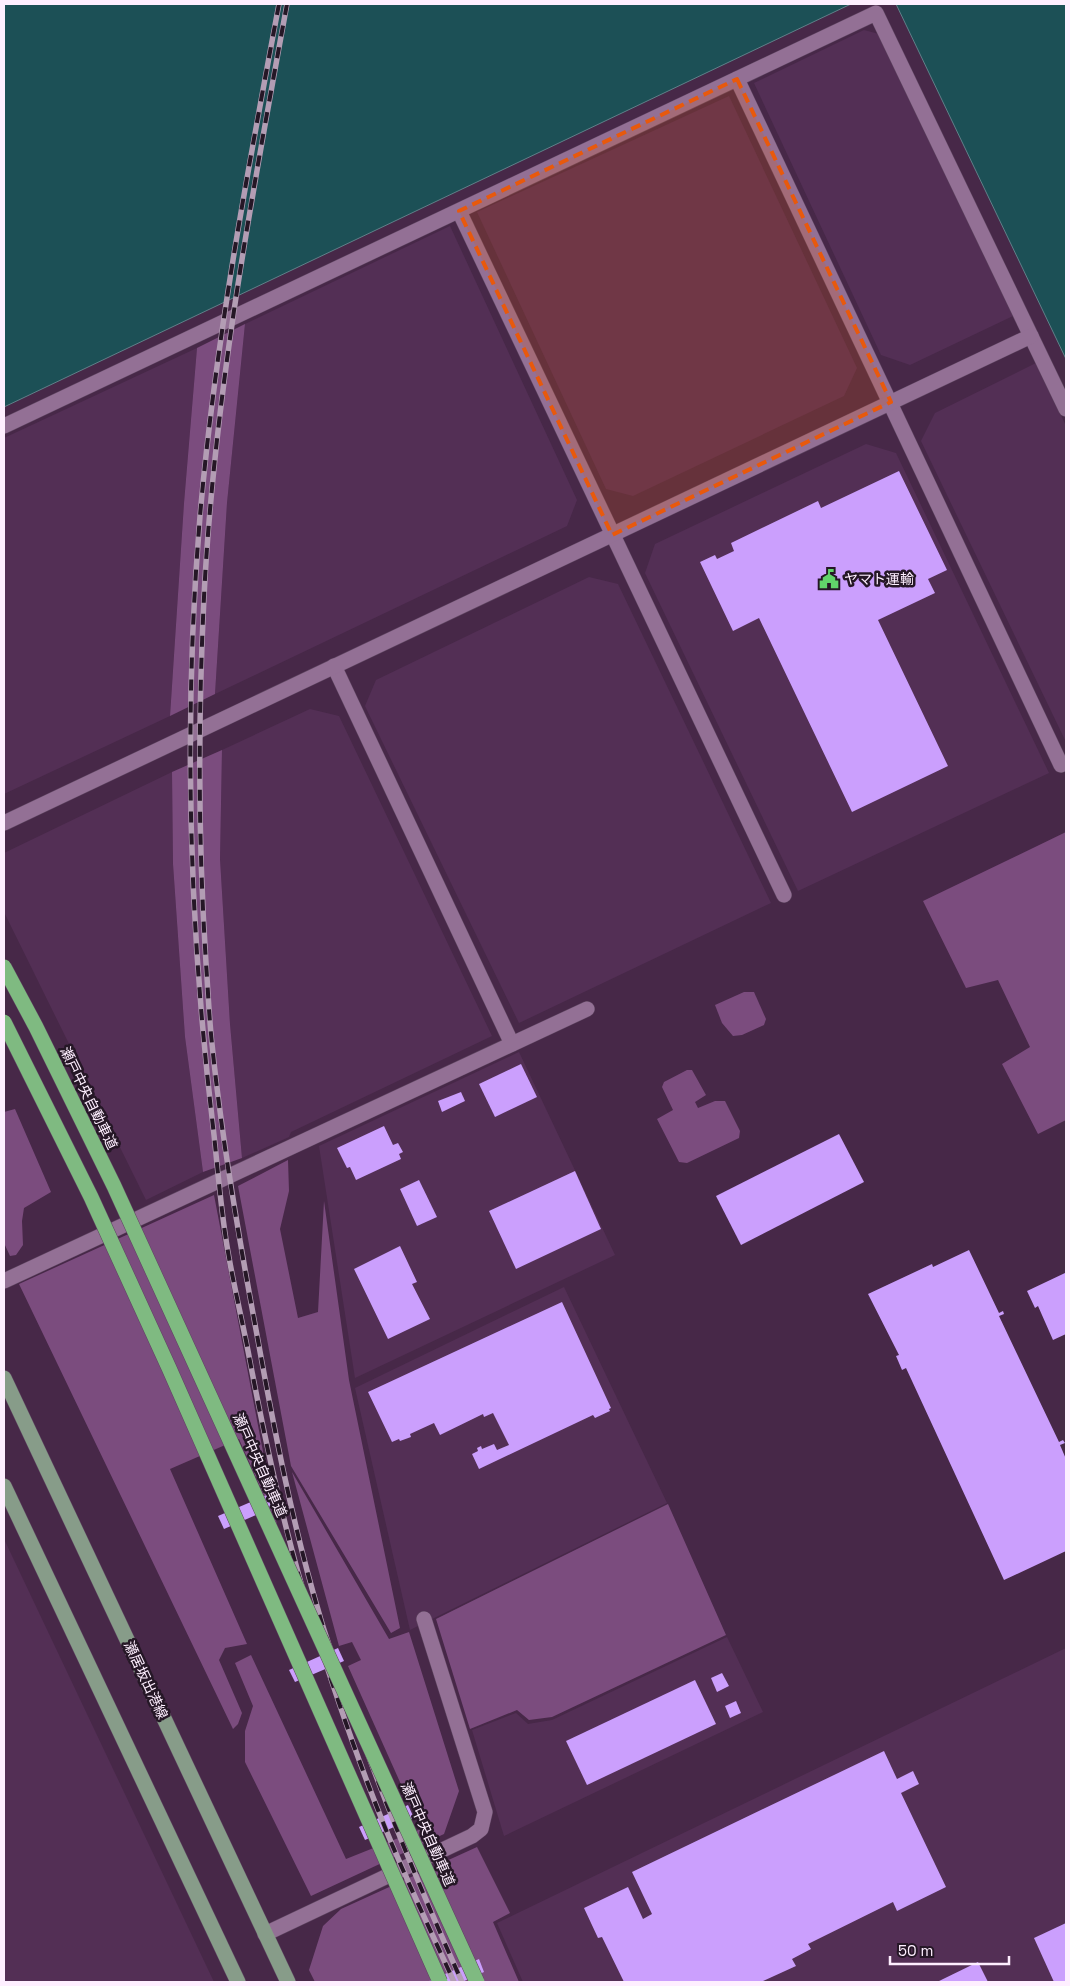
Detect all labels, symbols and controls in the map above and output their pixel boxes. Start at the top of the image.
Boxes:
public building icon: ヤマト運輸 [818,568,840,590]
place label: ヤマト運輸 [844,570,914,588]
street label: 瀬戸中央自動車道 [56,1044,122,1152]
street label: 瀬戸中央自動車道 [229,1410,291,1520]
street label: 瀬居坂出港線 [120,1638,172,1722]
street label: 瀬戸中央自動車道 [397,1779,459,1889]
scale bar [890,1934,1009,1966]
text: 50 m [898,1941,933,1960]

